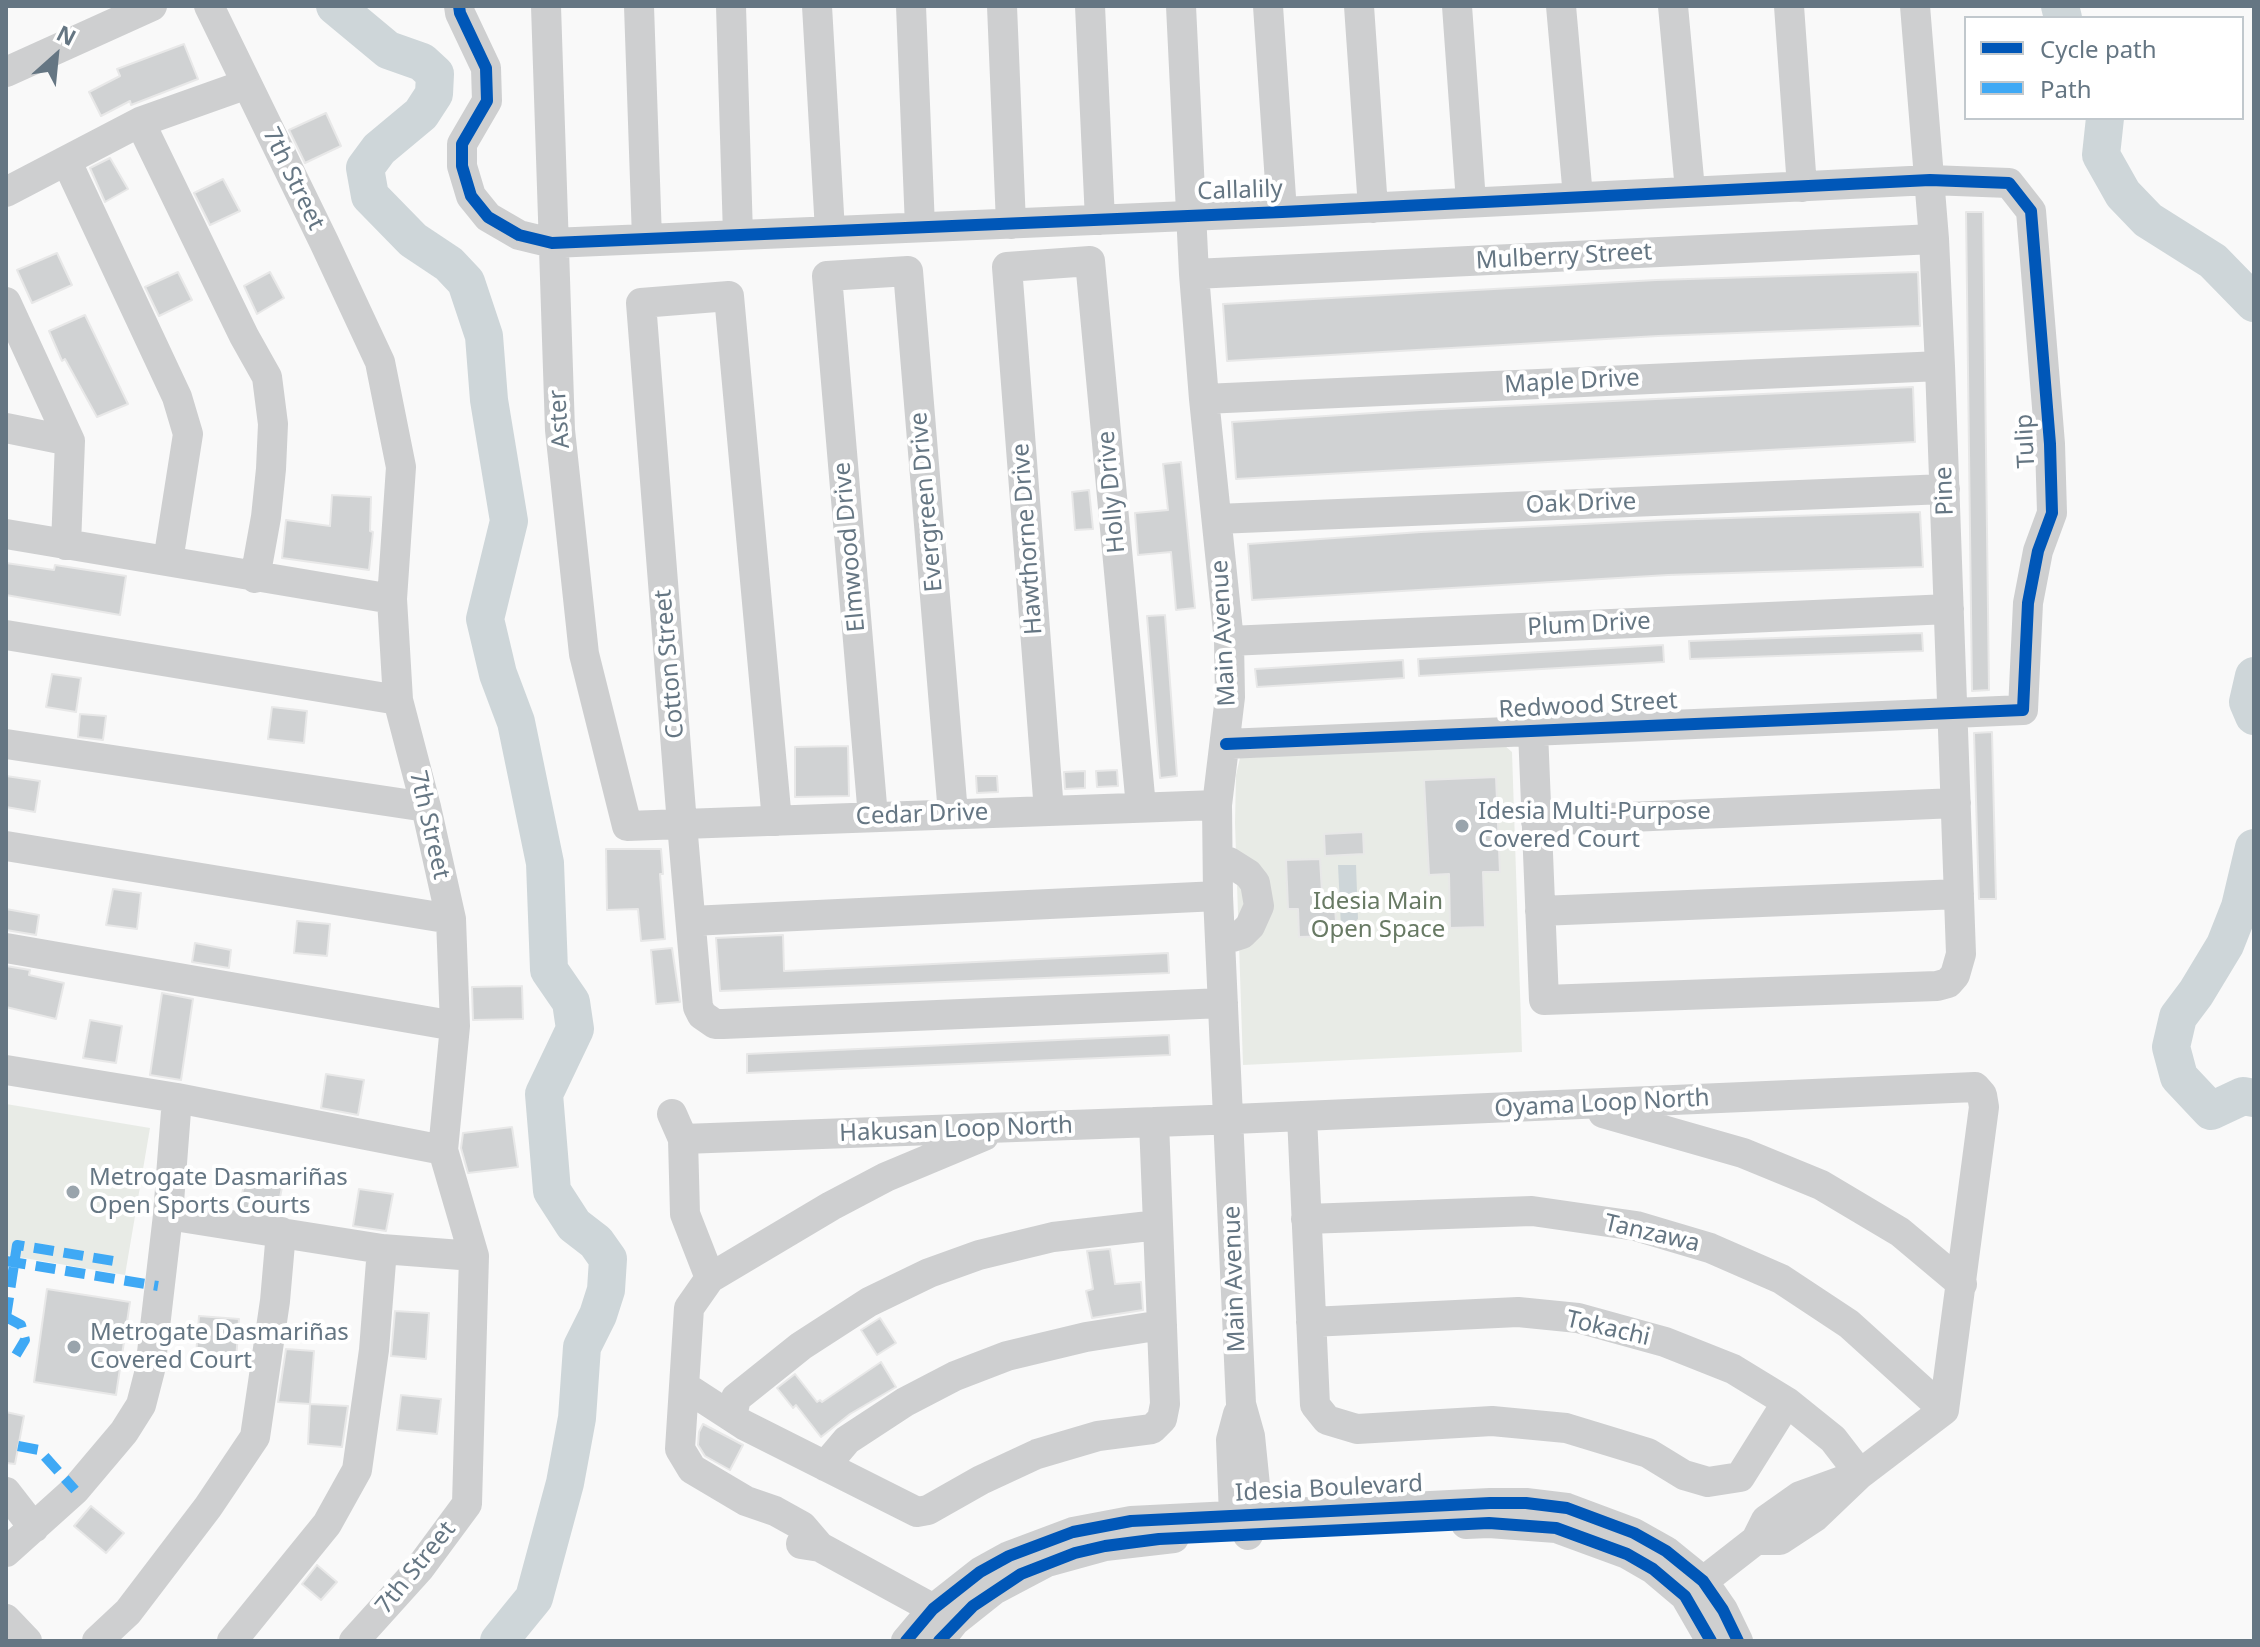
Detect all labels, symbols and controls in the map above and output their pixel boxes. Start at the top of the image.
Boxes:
north arrow [16,16,96,96]
legend [1964,16,2244,120]
text: N [52,17,82,52]
text: Cycle path [2040,32,2157,65]
text: Path [2040,72,2091,105]
street label: 7th Street [256,123,330,235]
street label: Callalily [1197,175,1283,207]
street label: Mulberry Street [1475,238,1653,276]
street label: Maple Drive [1504,364,1640,400]
street label: Aster [544,389,576,449]
street label: Evergreen Drive [905,411,949,593]
street label: Tulip [2010,413,2042,469]
street label: Holly Drive [1092,430,1132,554]
street label: Hawthorne Drive [1007,442,1049,636]
street label: Elmwood Drive [828,461,872,633]
street label: Pine [1930,466,1960,516]
street label: Oak Drive [1525,488,1637,520]
street label: Main Avenue [1206,559,1242,707]
street label: Cotton Street [649,588,691,740]
street label: Plum Drive [1527,607,1651,643]
street label: Redwood Street [1498,687,1678,725]
street label: 7th Street [403,768,455,882]
street label: Cedar Drive [855,798,989,832]
place label: Idesia Multi-Purpose Covered Court [1478,798,1711,854]
marker: Idesia Multi-Purpose Covered Court [1453,817,1471,835]
park label: Idesia Main Open Space [1311,888,1445,944]
street label: Oyama Loop North [1494,1084,1710,1124]
street label: Hakusan Loop North [839,1112,1073,1148]
place label: Metrogate Dasmariñas Open Sports Courts [89,1164,348,1220]
marker: Metrogate Dasmariñas Open Sports Courts [64,1183,82,1201]
street label: Main Avenue [1218,1205,1252,1353]
street label: Tanzawa [1602,1209,1702,1259]
street label: Tokachi [1563,1305,1653,1353]
place label: Metrogate Dasmariñas Covered Court [90,1319,349,1375]
marker: Metrogate Dasmariñas Covered Court [65,1338,83,1356]
street label: Idesia Boulevard [1234,1470,1424,1508]
street label: 7th Street [370,1516,462,1620]

